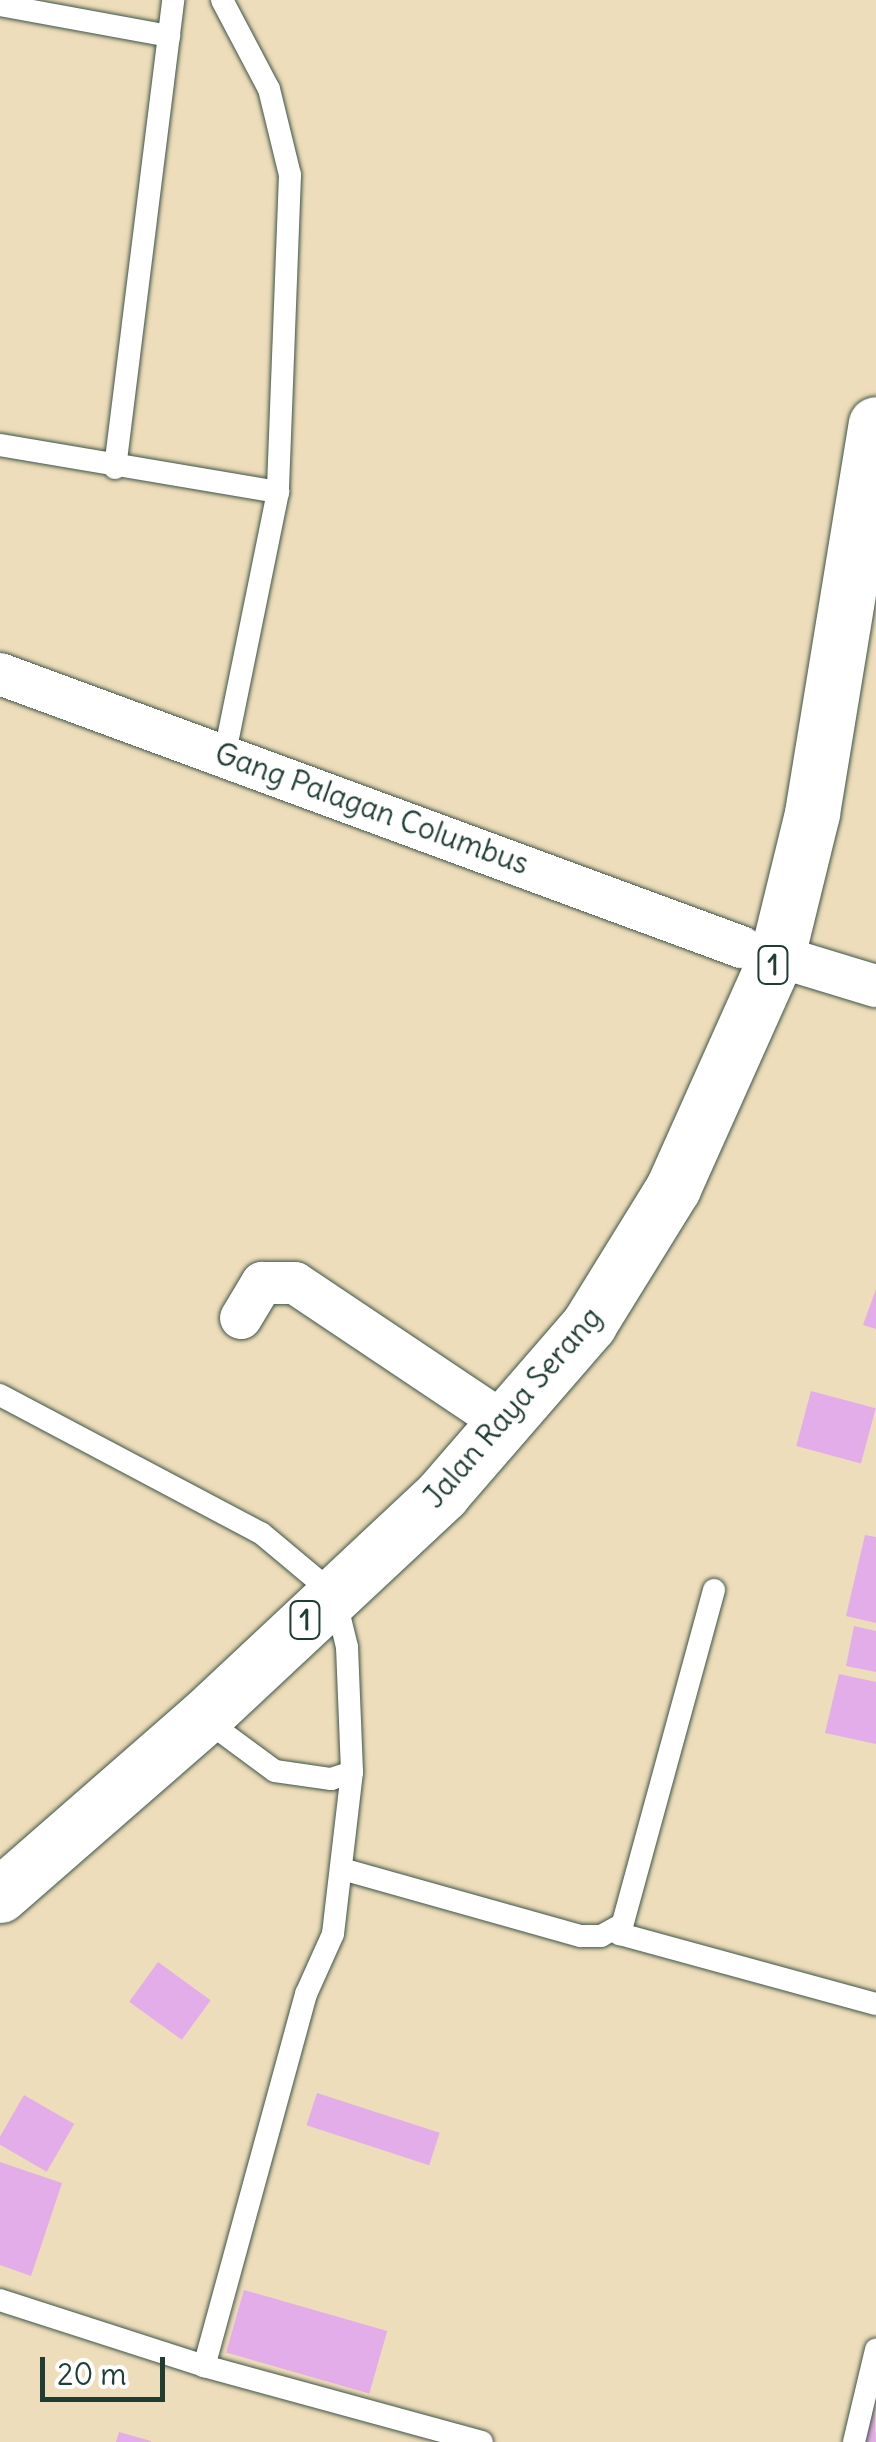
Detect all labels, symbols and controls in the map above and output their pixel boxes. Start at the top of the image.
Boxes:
street label: Gang Palagan Columbus [210,734,534,882]
road number: 1 [756,942,790,988]
street label: Jalan Raya Serang [415,1299,609,1515]
road number: 1 [288,1597,322,1643]
scale bar [45,2337,170,2399]
text: 20 m [57,2355,127,2393]

